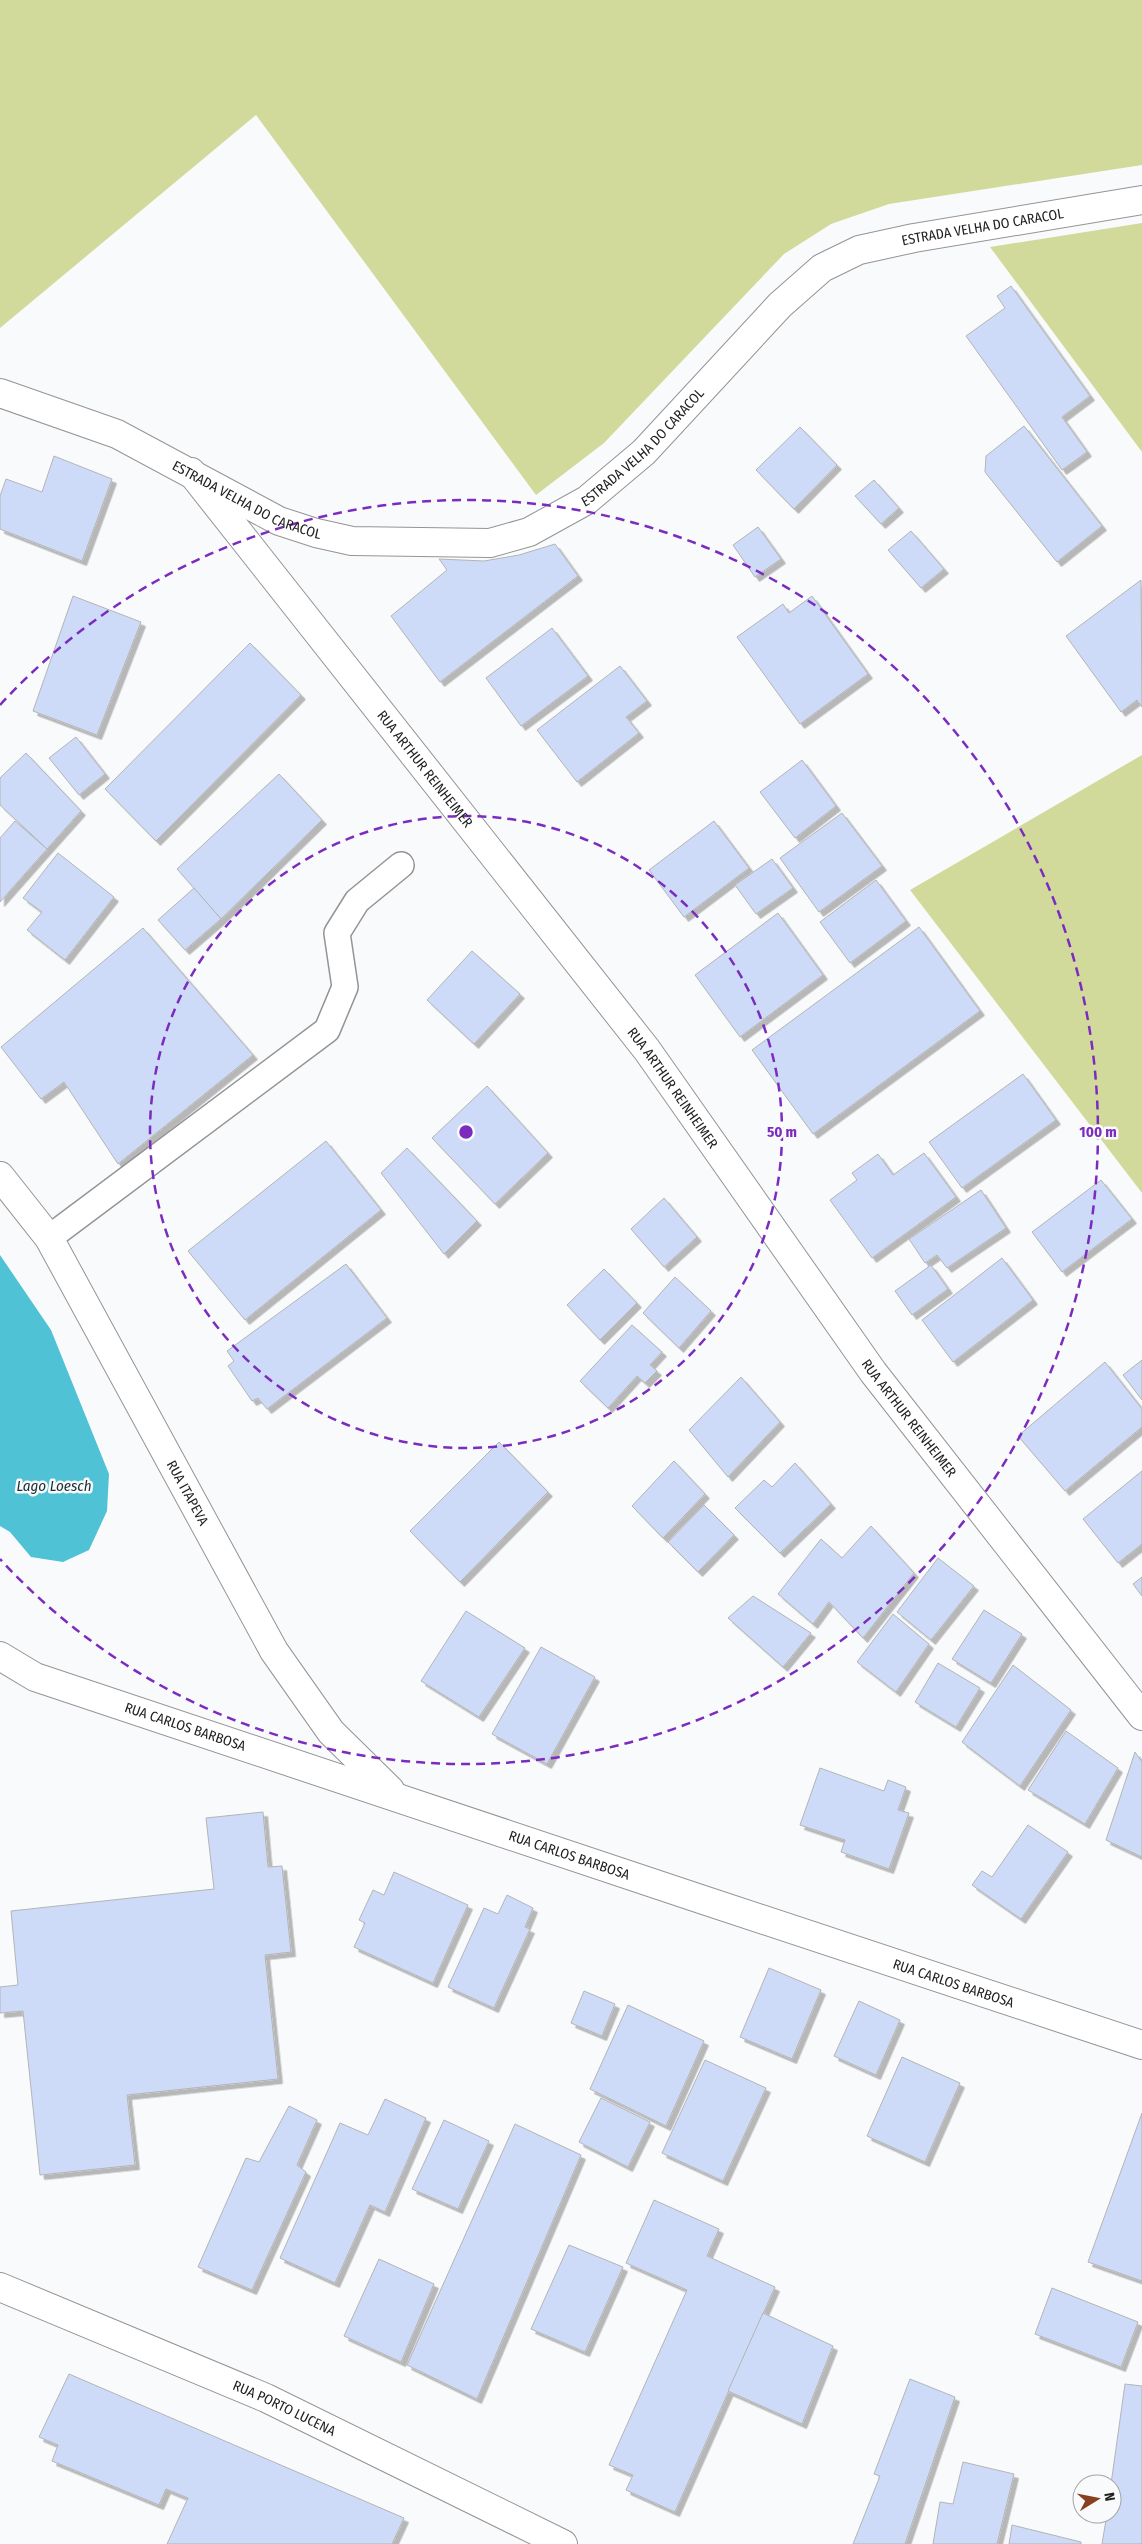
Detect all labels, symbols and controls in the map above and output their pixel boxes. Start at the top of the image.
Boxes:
street label: ESTRADA VELHA DO CARACOL [900,205,1065,249]
street label: ESTRADA VELHA DO CARACOL [578,385,707,510]
street label: ESTRADA VELHA DO CARACOL [169,457,323,542]
street label: RUA ARTHUR REINHEIMER [374,707,477,831]
street label: RUA ARTHUR REINHEIMER [624,1024,722,1152]
centre of rings [457,1123,475,1141]
text: 50 m [767,1123,797,1141]
text: 100 m [1079,1123,1117,1141]
street label: RUA ARTHUR REINHEIMER [858,1356,960,1480]
street label: RUA ITAPEVA [163,1457,213,1529]
water label: Lago Loesch [16,1477,92,1495]
street label: RUA CARLOS BARBOSA [123,1699,249,1755]
street label: RUA CARLOS BARBOSA [507,1827,633,1883]
street label: RUA CARLOS BARBOSA [891,1955,1017,2011]
street label: RUA PORTO LUCENA [230,2377,339,2440]
north arrow [1072,2474,1122,2524]
text: N [1100,2491,1118,2502]

